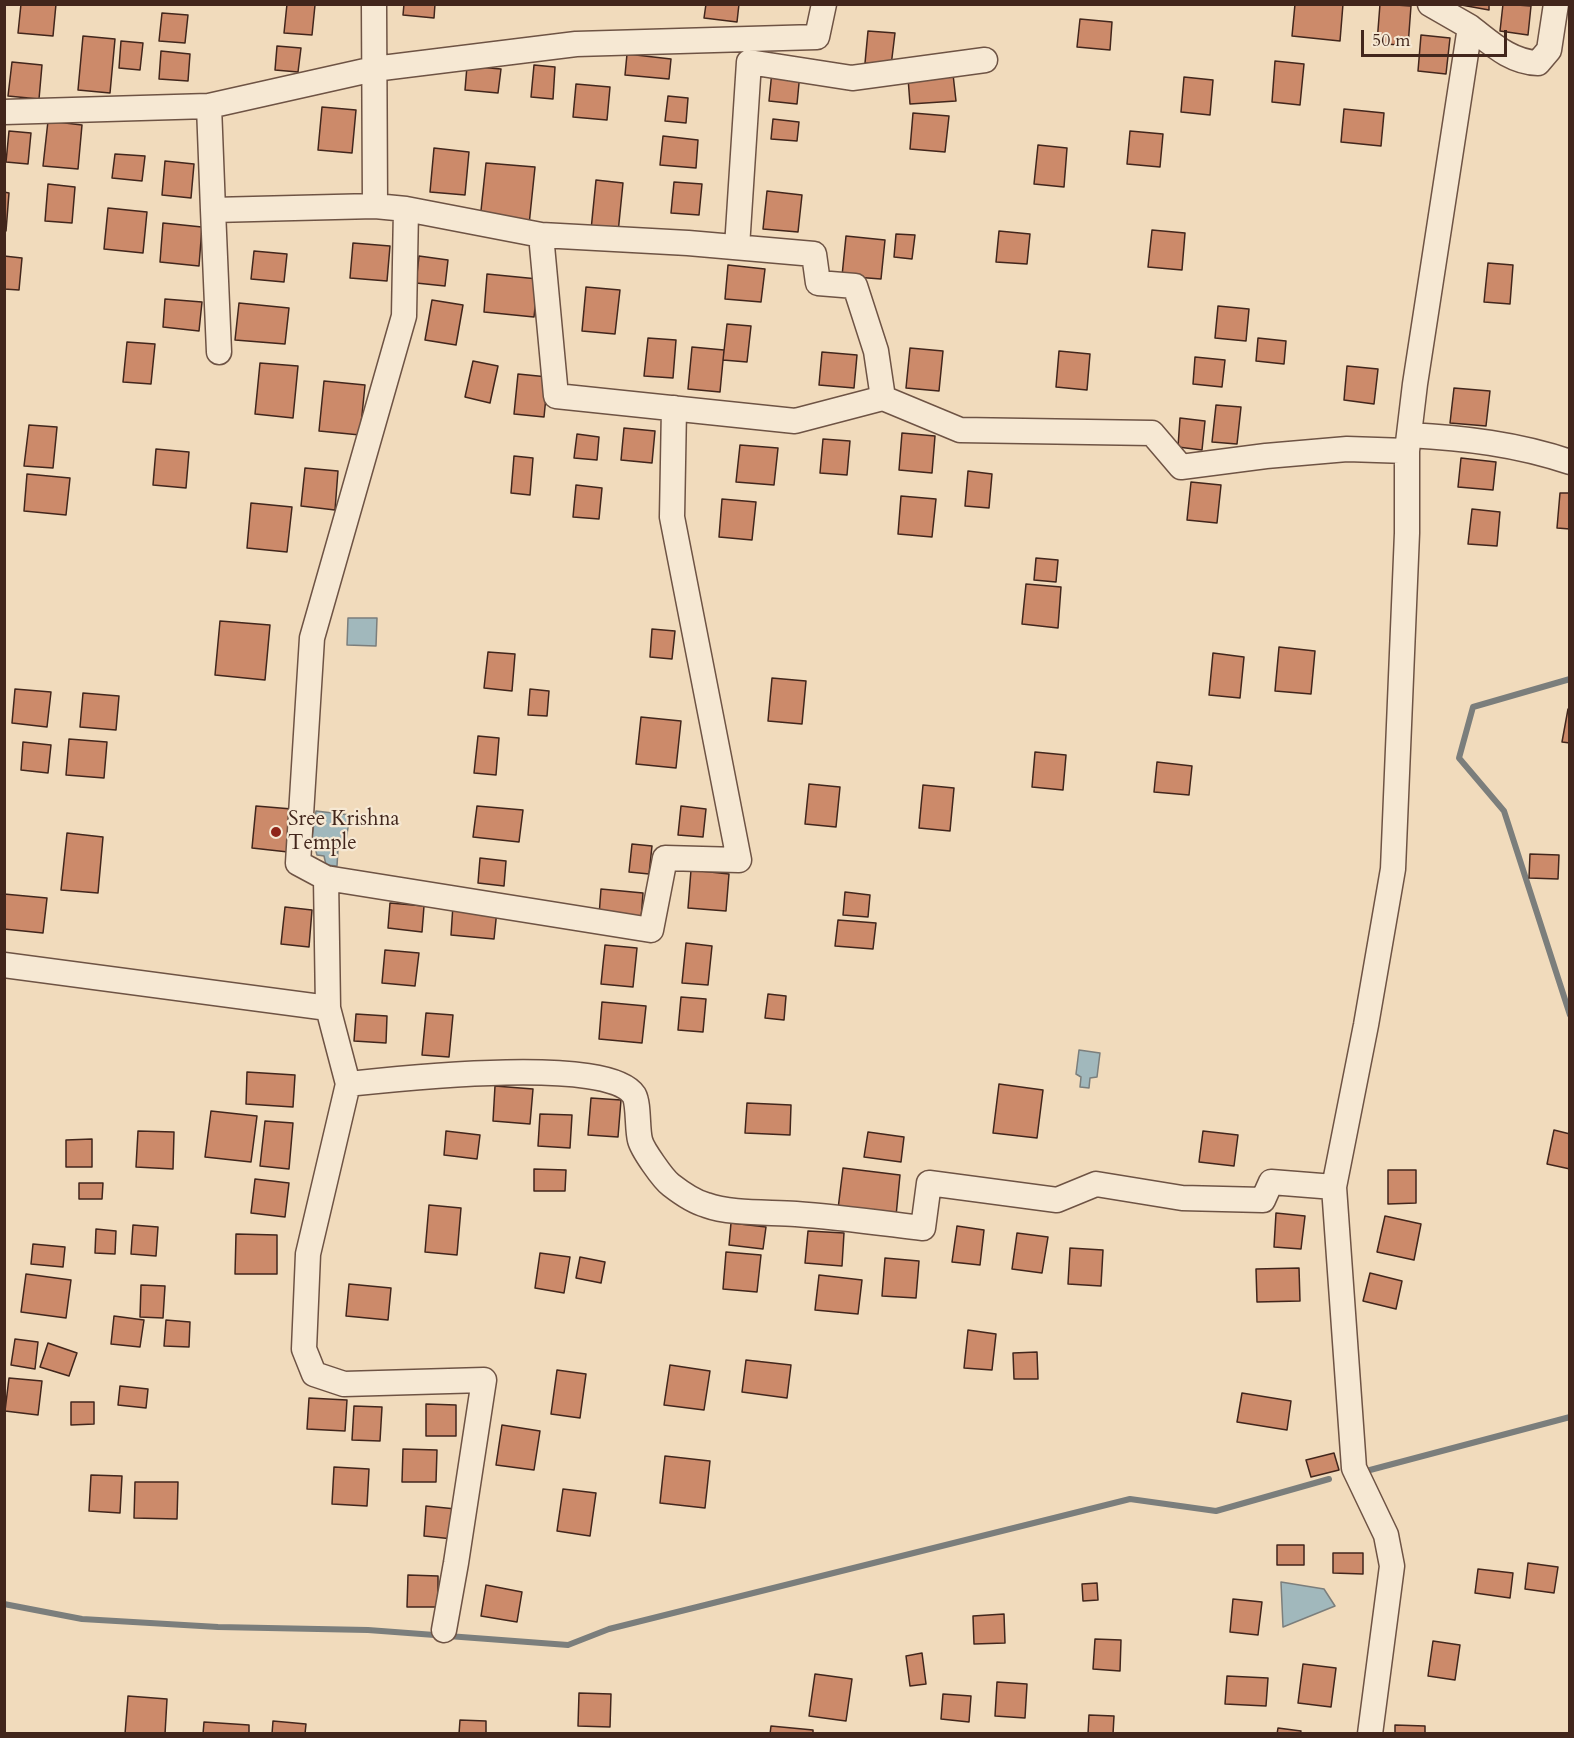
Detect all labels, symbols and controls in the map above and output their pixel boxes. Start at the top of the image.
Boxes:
scale bar [1364,18,1510,56]
text: 50 m [1372,28,1411,53]
place label: Sree Krishna Temple [288,807,400,857]
marker: Sree Krishna Temple [269,825,283,839]

